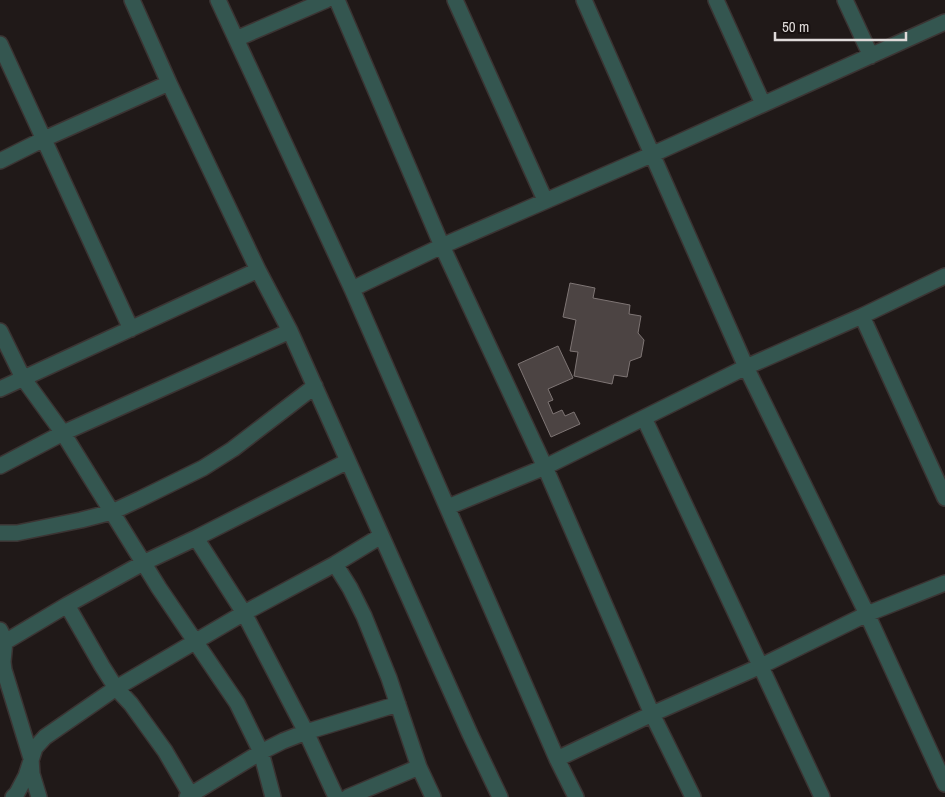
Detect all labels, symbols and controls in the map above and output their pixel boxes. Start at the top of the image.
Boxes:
scale bar [775,10,906,42]
text: 50 m [782,16,809,37]

